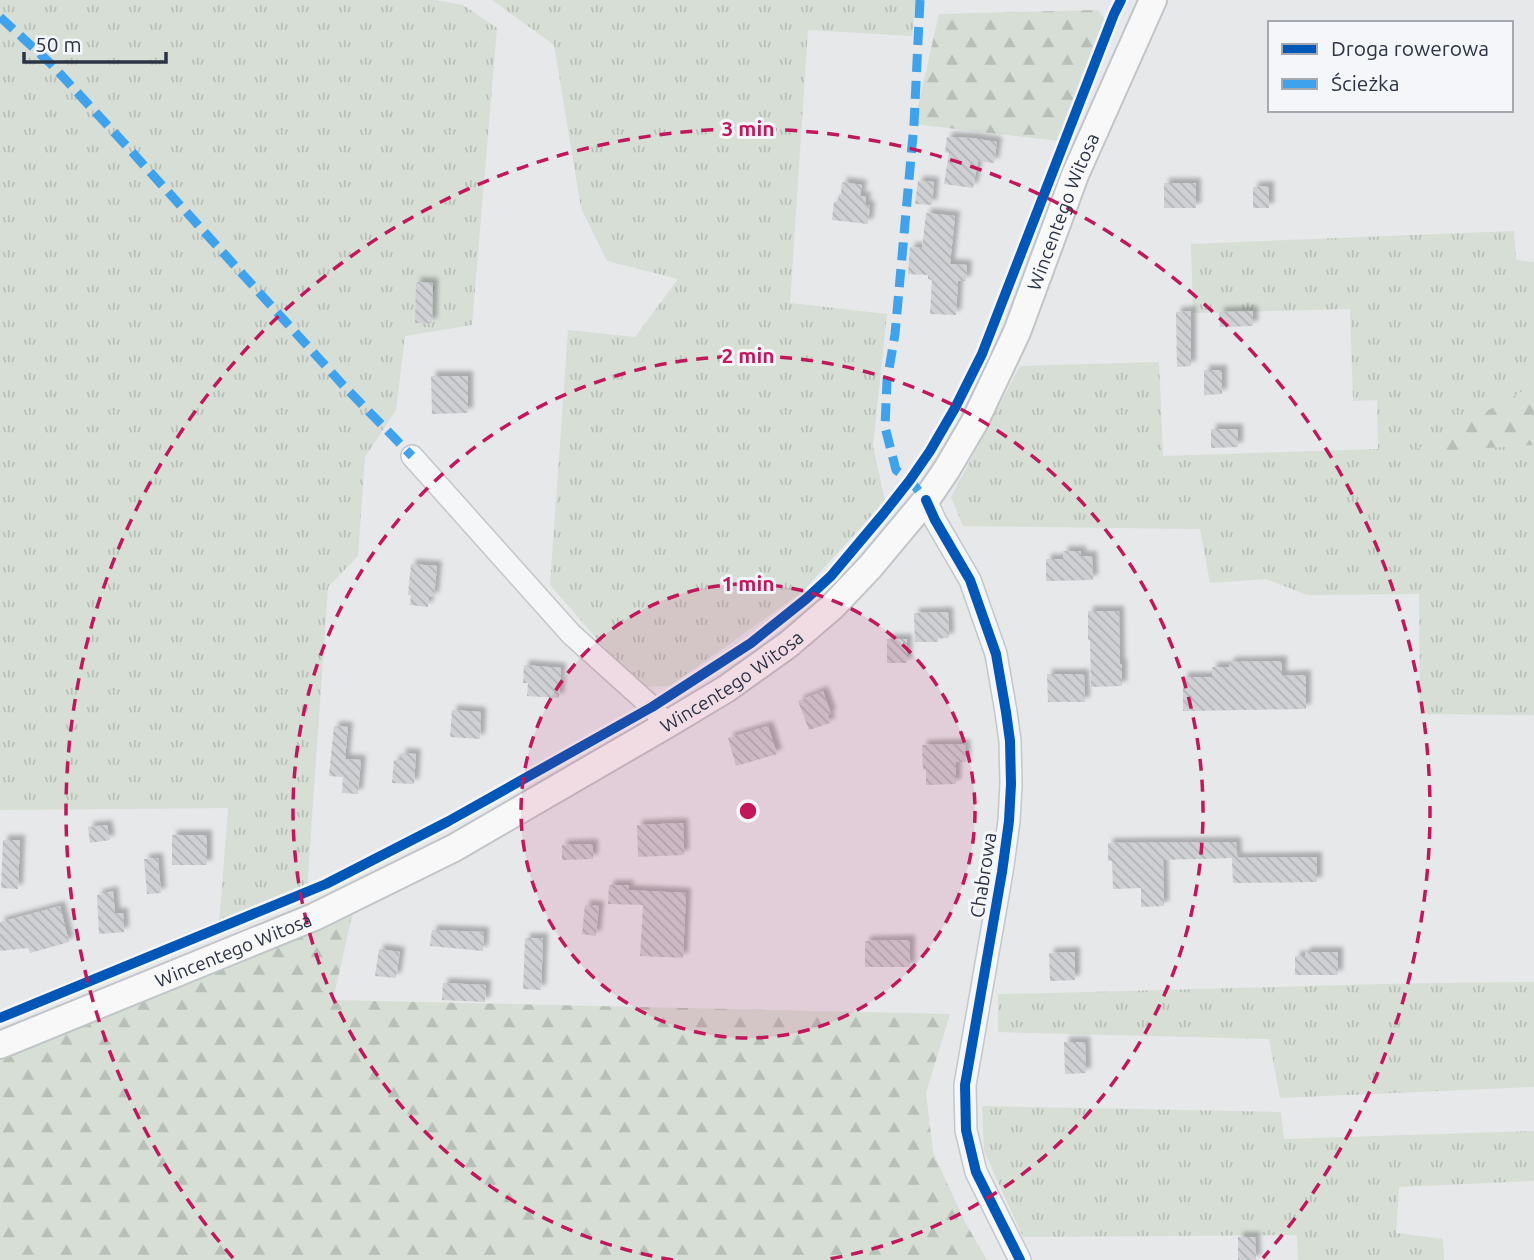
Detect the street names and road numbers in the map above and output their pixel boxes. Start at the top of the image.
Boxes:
street label: Wincentego Witosa [1022,130,1103,293]
street label: Wincentego Witosa [656,626,807,737]
street label: Chabrowa [965,831,1001,919]
street label: Wincentego Witosa [152,908,315,992]

